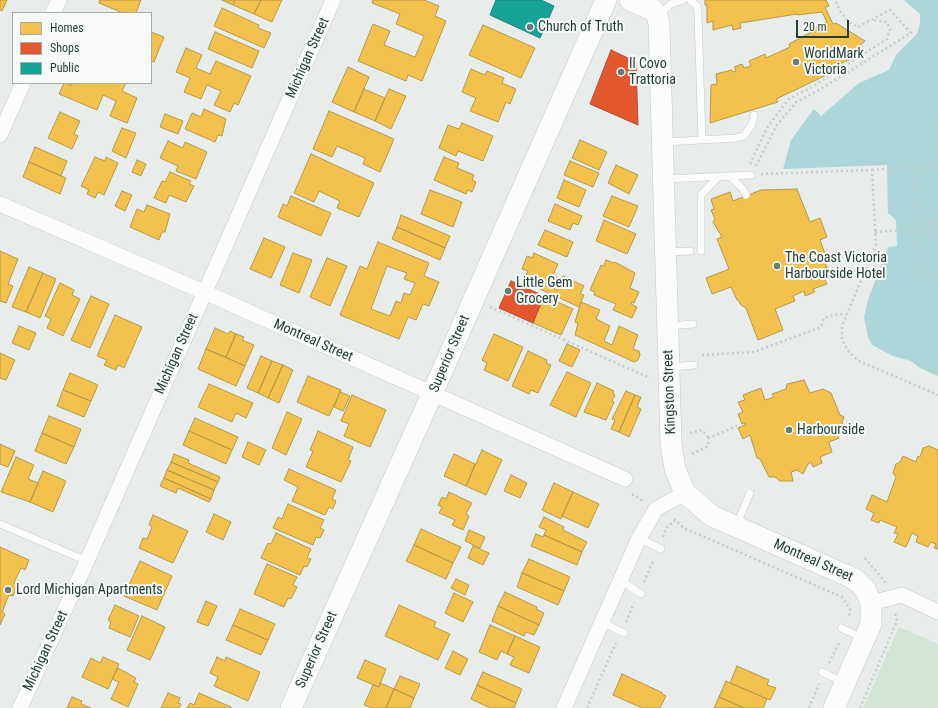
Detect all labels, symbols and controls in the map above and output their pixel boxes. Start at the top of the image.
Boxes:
legend [12,12,152,84]
scale bar [798,12,851,38]
street label: Michigan Street [283,15,333,101]
place label: Church of Truth [538,19,623,35]
text: 20 m [803,20,827,34]
text: Homes [50,21,84,35]
marker: Church of Truth [525,22,535,32]
text: Shops [50,41,79,55]
place label: WorldMark Victoria [804,46,864,78]
place label: Il Covo Trattoria [629,56,676,88]
marker: WorldMark Victoria [791,57,801,67]
text: Public [50,61,79,75]
marker: Il Covo Trattoria [616,67,626,77]
place label: The Coast Victoria Harbourside Hotel [785,250,887,282]
marker: The Coast Victoria Harbourside Hotel [772,261,782,271]
place label: Little Gem Grocery [516,275,573,308]
marker: Little Gem Grocery [503,286,513,296]
street label: Michigan Street [152,311,202,397]
street label: Superior Street [426,313,474,395]
street label: Montreal Street [271,316,355,366]
street label: Kingston Street [660,349,680,435]
place label: Harbourside [797,422,865,438]
marker: Harbourside [784,425,794,435]
street label: Montreal Street [771,536,855,586]
place label: Lord Michigan Apartments [16,582,163,598]
marker: Lord Michigan Apartments [3,585,13,595]
street label: Michigan Street [20,608,72,694]
street label: Superior Street [293,609,341,691]

